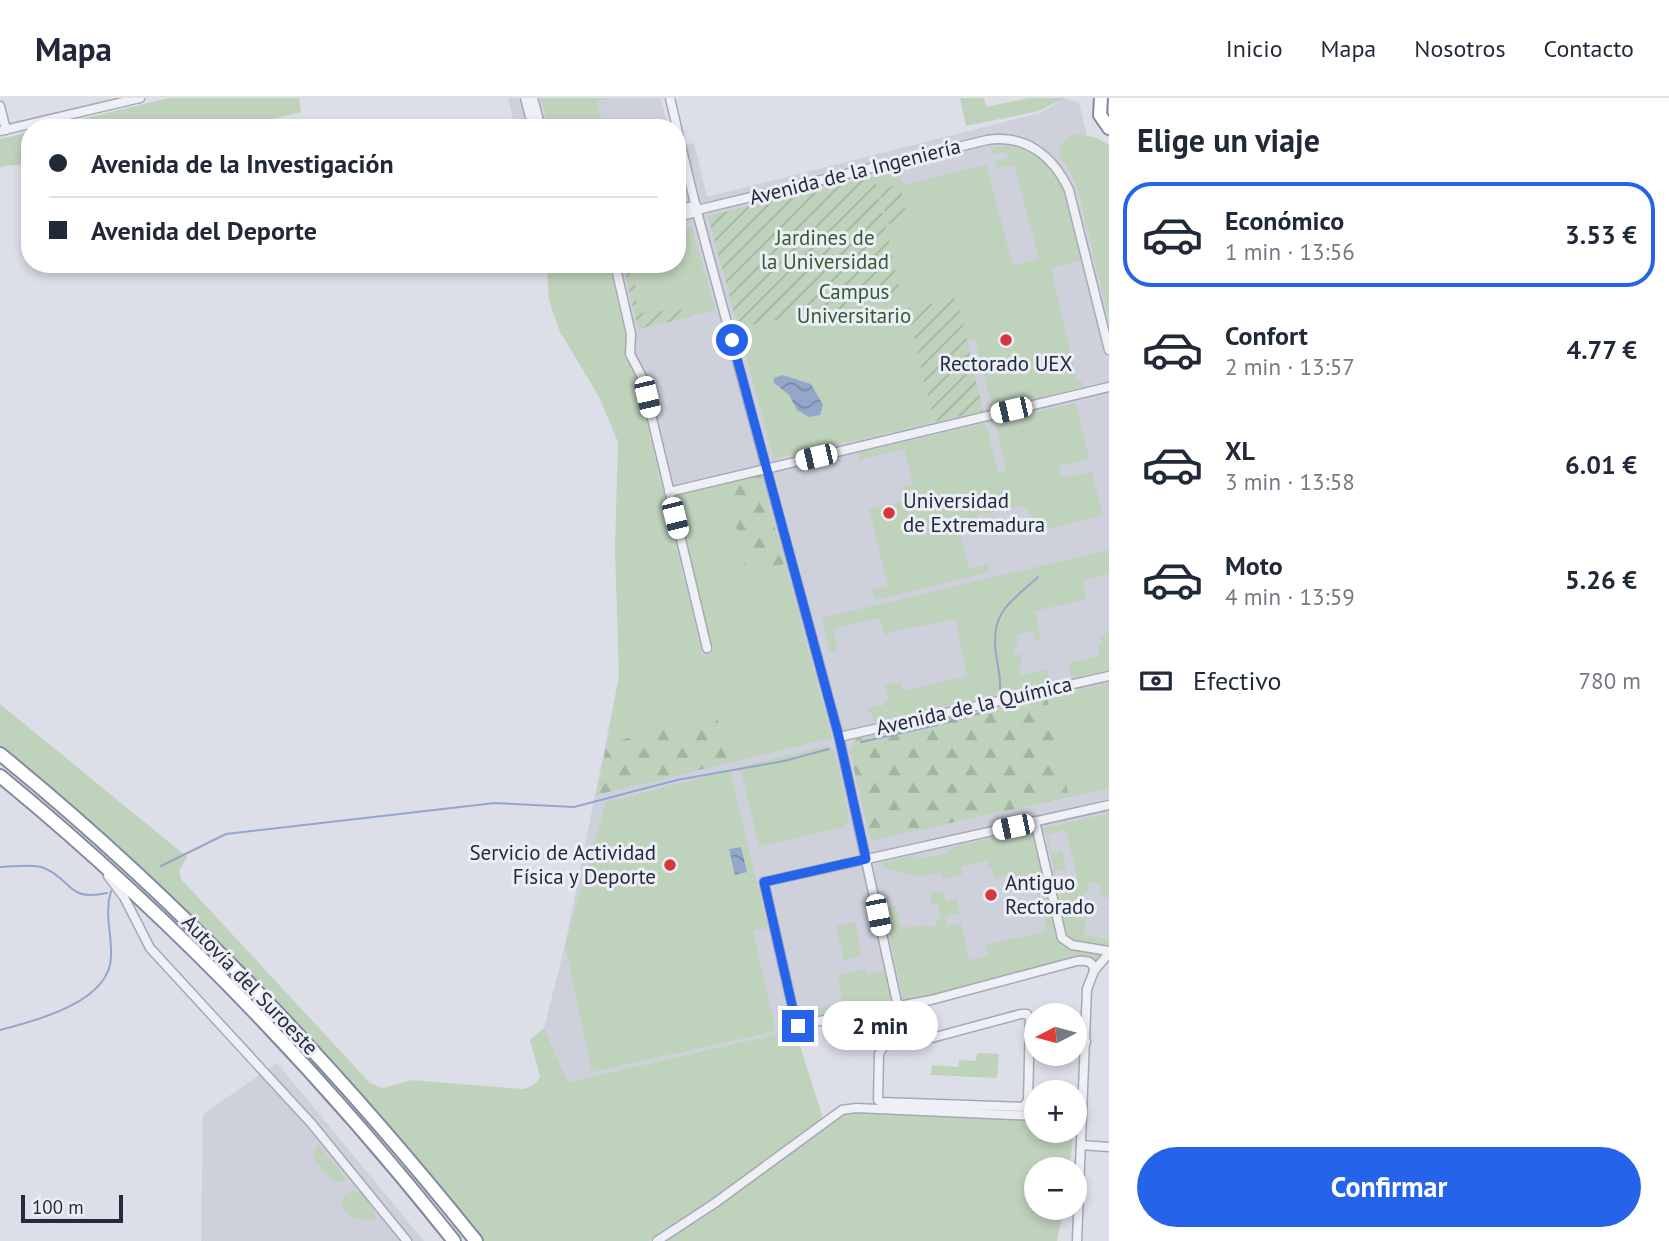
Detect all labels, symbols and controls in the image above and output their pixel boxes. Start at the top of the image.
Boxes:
text: Mapa [35,27,112,70]
text: Inicio [1226,33,1283,64]
text: Mapa [1321,33,1376,64]
text: Nosotros [1414,33,1506,64]
text: Contacto [1544,33,1634,64]
text: Elige un viaje [1137,119,1320,161]
street label: Avenida de la Ingeniería [746,132,963,211]
text: Avenida de la Investigación [91,147,394,180]
icon: car [1141,203,1204,266]
text: Económico [1225,204,1344,237]
text: Avenida del Deporte [91,214,317,247]
text: 3.53 € [1565,218,1637,251]
park label: Jardines de la Universidad [761,224,889,275]
text: 1 min · 13:56 [1225,237,1355,266]
park label: Campus Universitario [797,278,911,329]
icon: car [1141,318,1204,381]
text: Confort [1225,319,1308,352]
route start [716,324,748,356]
marker: Rectorado UEX [998,332,1014,348]
text: 4.77 € [1566,333,1637,366]
place label: Rectorado UEX [939,350,1073,377]
text: 2 min · 13:57 [1225,352,1355,381]
car [633,374,662,420]
car [989,395,1034,425]
icon: car [1141,433,1204,496]
text: XL [1225,434,1255,467]
car [794,442,839,472]
text: 6.01 € [1565,448,1637,481]
text: 3 min · 13:58 [1225,467,1355,496]
place label: Universidad de Extremadura [903,487,1045,538]
car [660,495,691,541]
marker: Universidad de Extremadura [881,505,897,521]
icon: car [1141,548,1204,611]
text: Moto [1225,549,1283,582]
text: 5.26 € [1565,563,1637,596]
text: 4 min · 13:59 [1225,582,1355,611]
icon: cash [1137,662,1175,700]
text: Efectivo [1193,664,1282,697]
text: 780 m [1579,666,1641,695]
street label: Avenida de la Química [873,670,1074,741]
car [991,812,1036,842]
place label: Servicio de Actividad Física y Deporte [469,839,656,890]
marker: Servicio de Actividad Física y Deporte [662,857,678,873]
place label: Antiguo Rectorado [1005,869,1095,920]
marker: Antiguo Rectorado [983,887,999,903]
car [864,892,893,938]
street label: Autovía del Suroeste [176,909,324,1061]
callout: 2 min [822,1002,938,1051]
north arrow [1024,1003,1087,1066]
map controls [1024,1003,1087,1220]
route end [782,1010,814,1042]
text: 2 min [852,1011,908,1040]
button: + [1024,1080,1087,1143]
button: Confirmar [1137,1147,1641,1227]
button: − [1024,1157,1087,1220]
scale bar [21,1192,122,1224]
text: 100 m [32,1195,84,1219]

